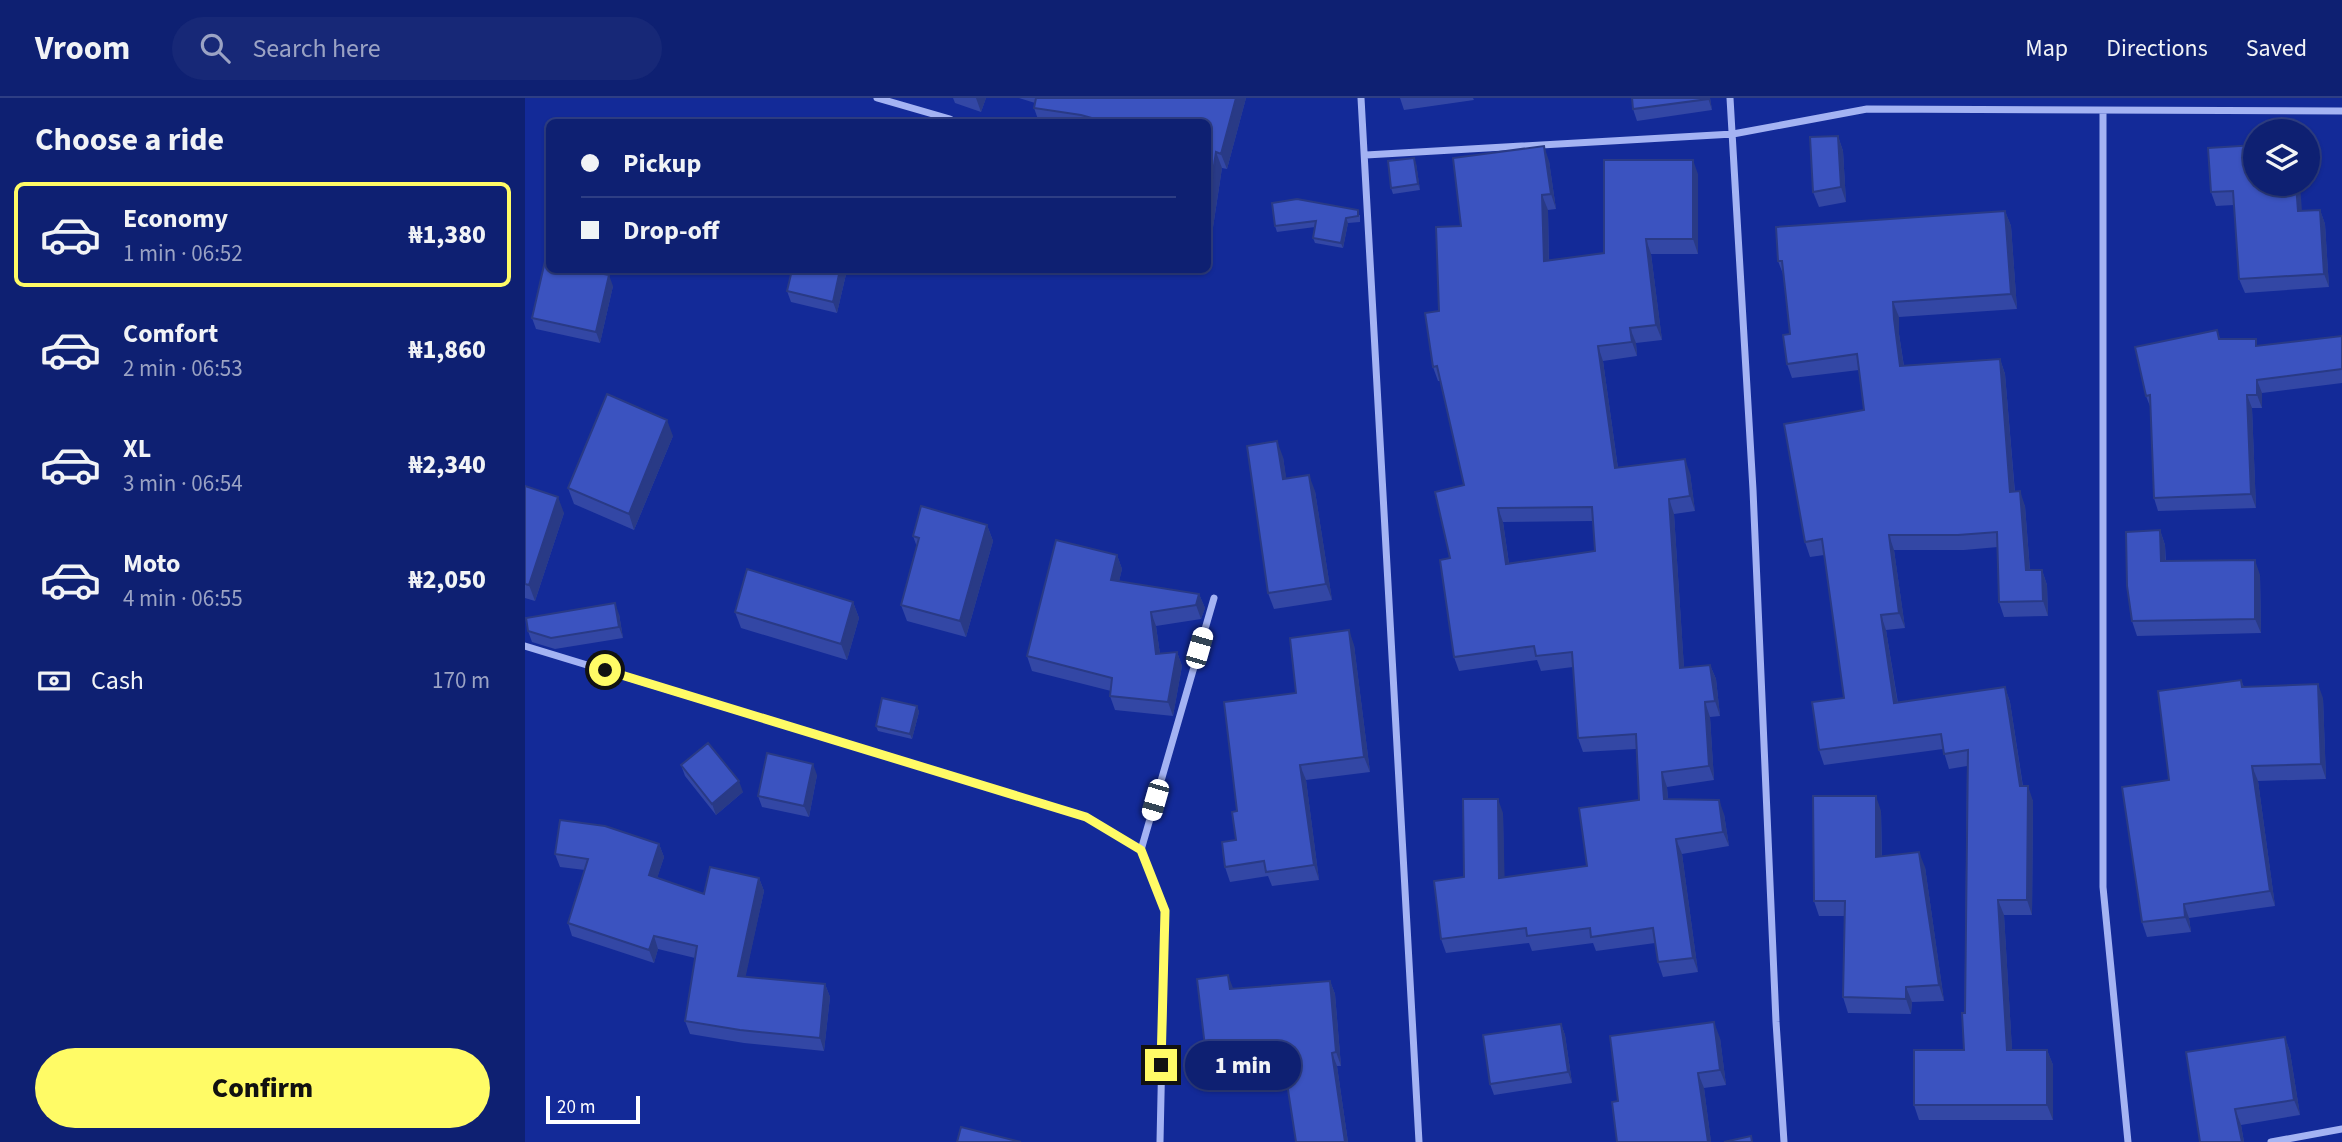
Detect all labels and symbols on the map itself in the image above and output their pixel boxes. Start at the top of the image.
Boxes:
car [1184,625,1215,671]
route start [589,654,621,686]
car [1140,777,1171,823]
callout: 1 min [1185,1040,1301,1090]
route end [1145,1049,1177,1081]
scale bar [546,1093,641,1125]

